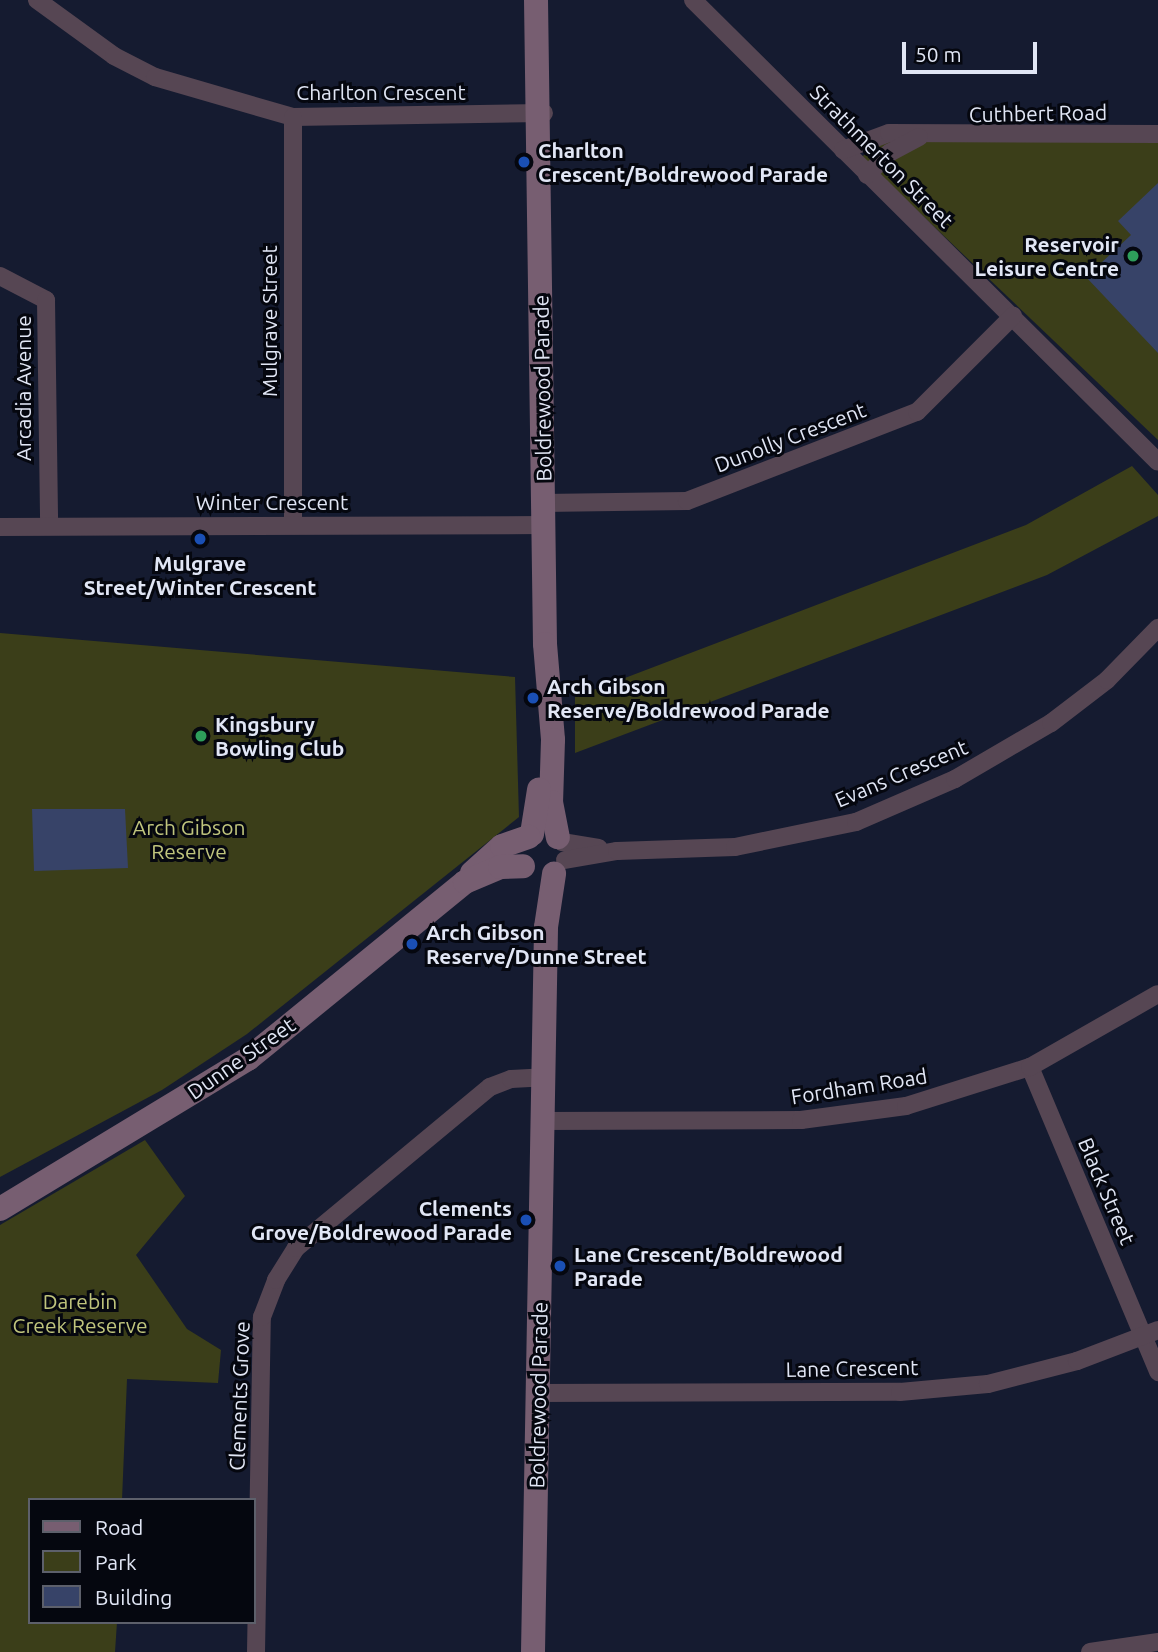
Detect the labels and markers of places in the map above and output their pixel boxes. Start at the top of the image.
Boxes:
place label: Charlton Crescent/Boldrewood Parade [538,137,828,187]
marker: Charlton Crescent/Boldrewood Parade [516,154,532,170]
place label: Reservoir Leisure Centre [975,231,1119,281]
marker: Reservoir Leisure Centre [1125,248,1141,264]
marker: Mulgrave Street/Winter Crescent [192,531,208,547]
place label: Mulgrave Street/Winter Crescent [84,550,316,600]
place label: Arch Gibson Reserve/Boldrewood Parade [547,673,830,723]
marker: Arch Gibson Reserve/Boldrewood Parade [525,690,541,706]
place label: Kingsbury Bowling Club [215,711,344,761]
marker: Kingsbury Bowling Club [193,728,209,744]
place label: Arch Gibson Reserve/Dunne Street [426,919,647,969]
marker: Arch Gibson Reserve/Dunne Street [404,936,420,952]
place label: Clements Grove/Boldrewood Parade [251,1195,512,1245]
marker: Clements Grove/Boldrewood Parade [518,1212,534,1228]
place label: Lane Crescent/Boldrewood Parade [574,1241,843,1291]
marker: Lane Crescent/Boldrewood Parade [552,1258,568,1274]

